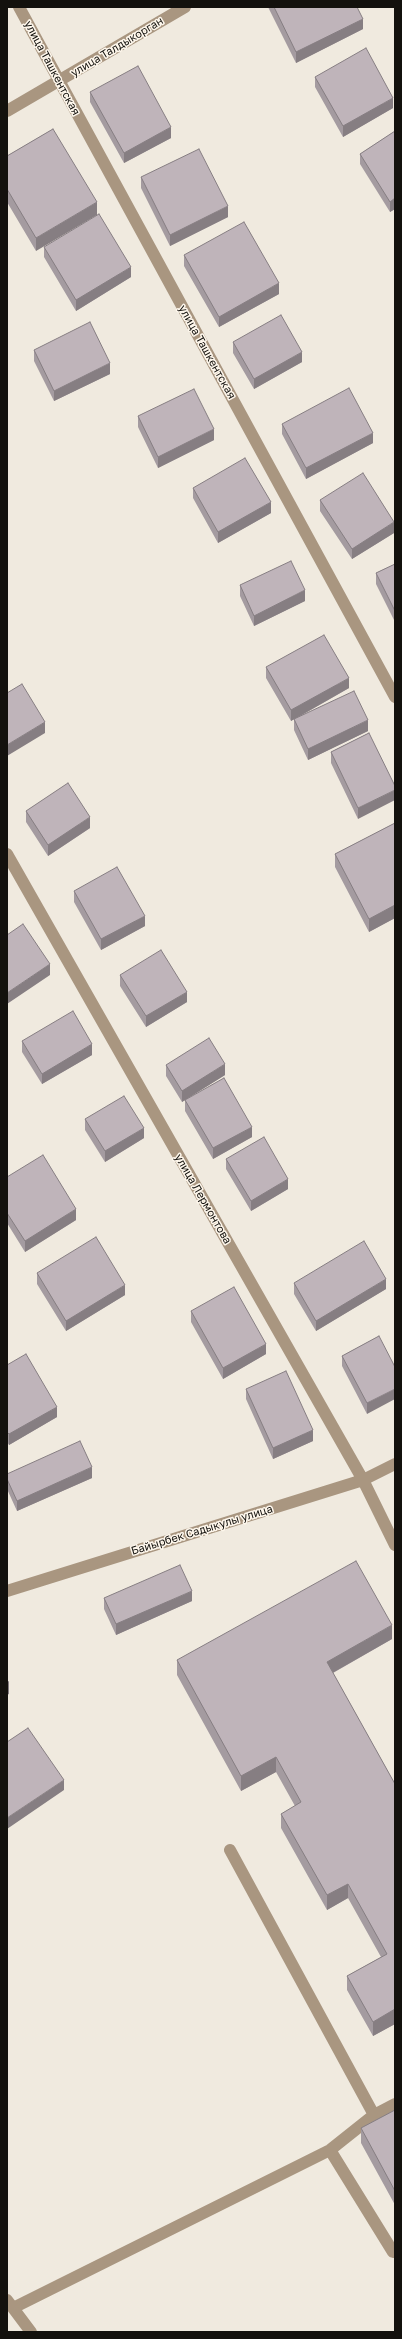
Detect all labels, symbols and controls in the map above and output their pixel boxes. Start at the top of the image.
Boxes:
street label: улица Талдыкорган [68,14,166,80]
street label: улица Ташкентская [22,19,82,117]
street label: улица Ташкентская [176,303,238,401]
street label: улица Лермонтова [172,1152,234,1246]
street label: Байырбек Садыкулы улица [130,1502,274,1558]

